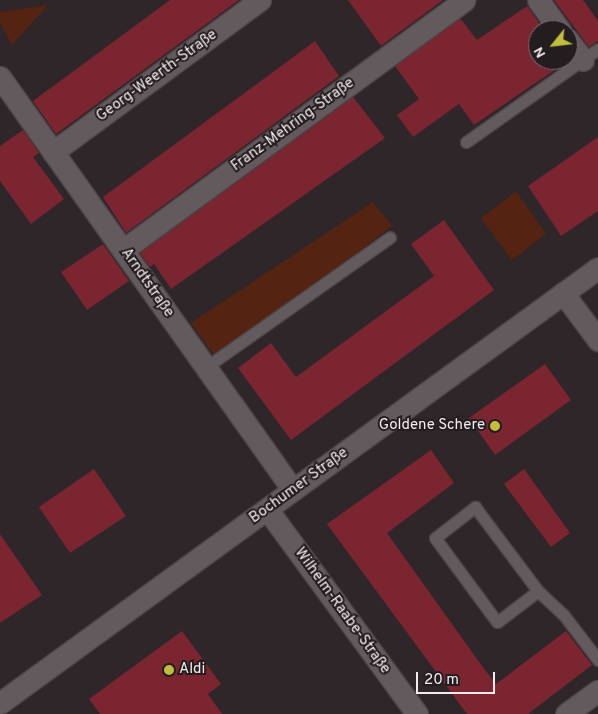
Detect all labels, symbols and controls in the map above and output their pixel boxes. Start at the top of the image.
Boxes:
north arrow [528,20,578,70]
street label: Georg-Weerth-Straße [93,26,221,126]
text: N [530,44,550,61]
street label: Franz-Mehring-Straße [228,74,358,176]
street label: Arndtstraße [117,245,177,321]
place label: Goldene Schere [379,417,485,435]
marker: Goldene Schere [489,420,501,432]
street label: Bochumer Straße [246,444,352,528]
street label: Wilhelm-Raabe-Straße [290,544,394,678]
place label: Aldi [179,661,205,679]
scale bar [418,662,497,694]
marker: Aldi [163,664,175,676]
text: 20 m [424,671,459,690]

